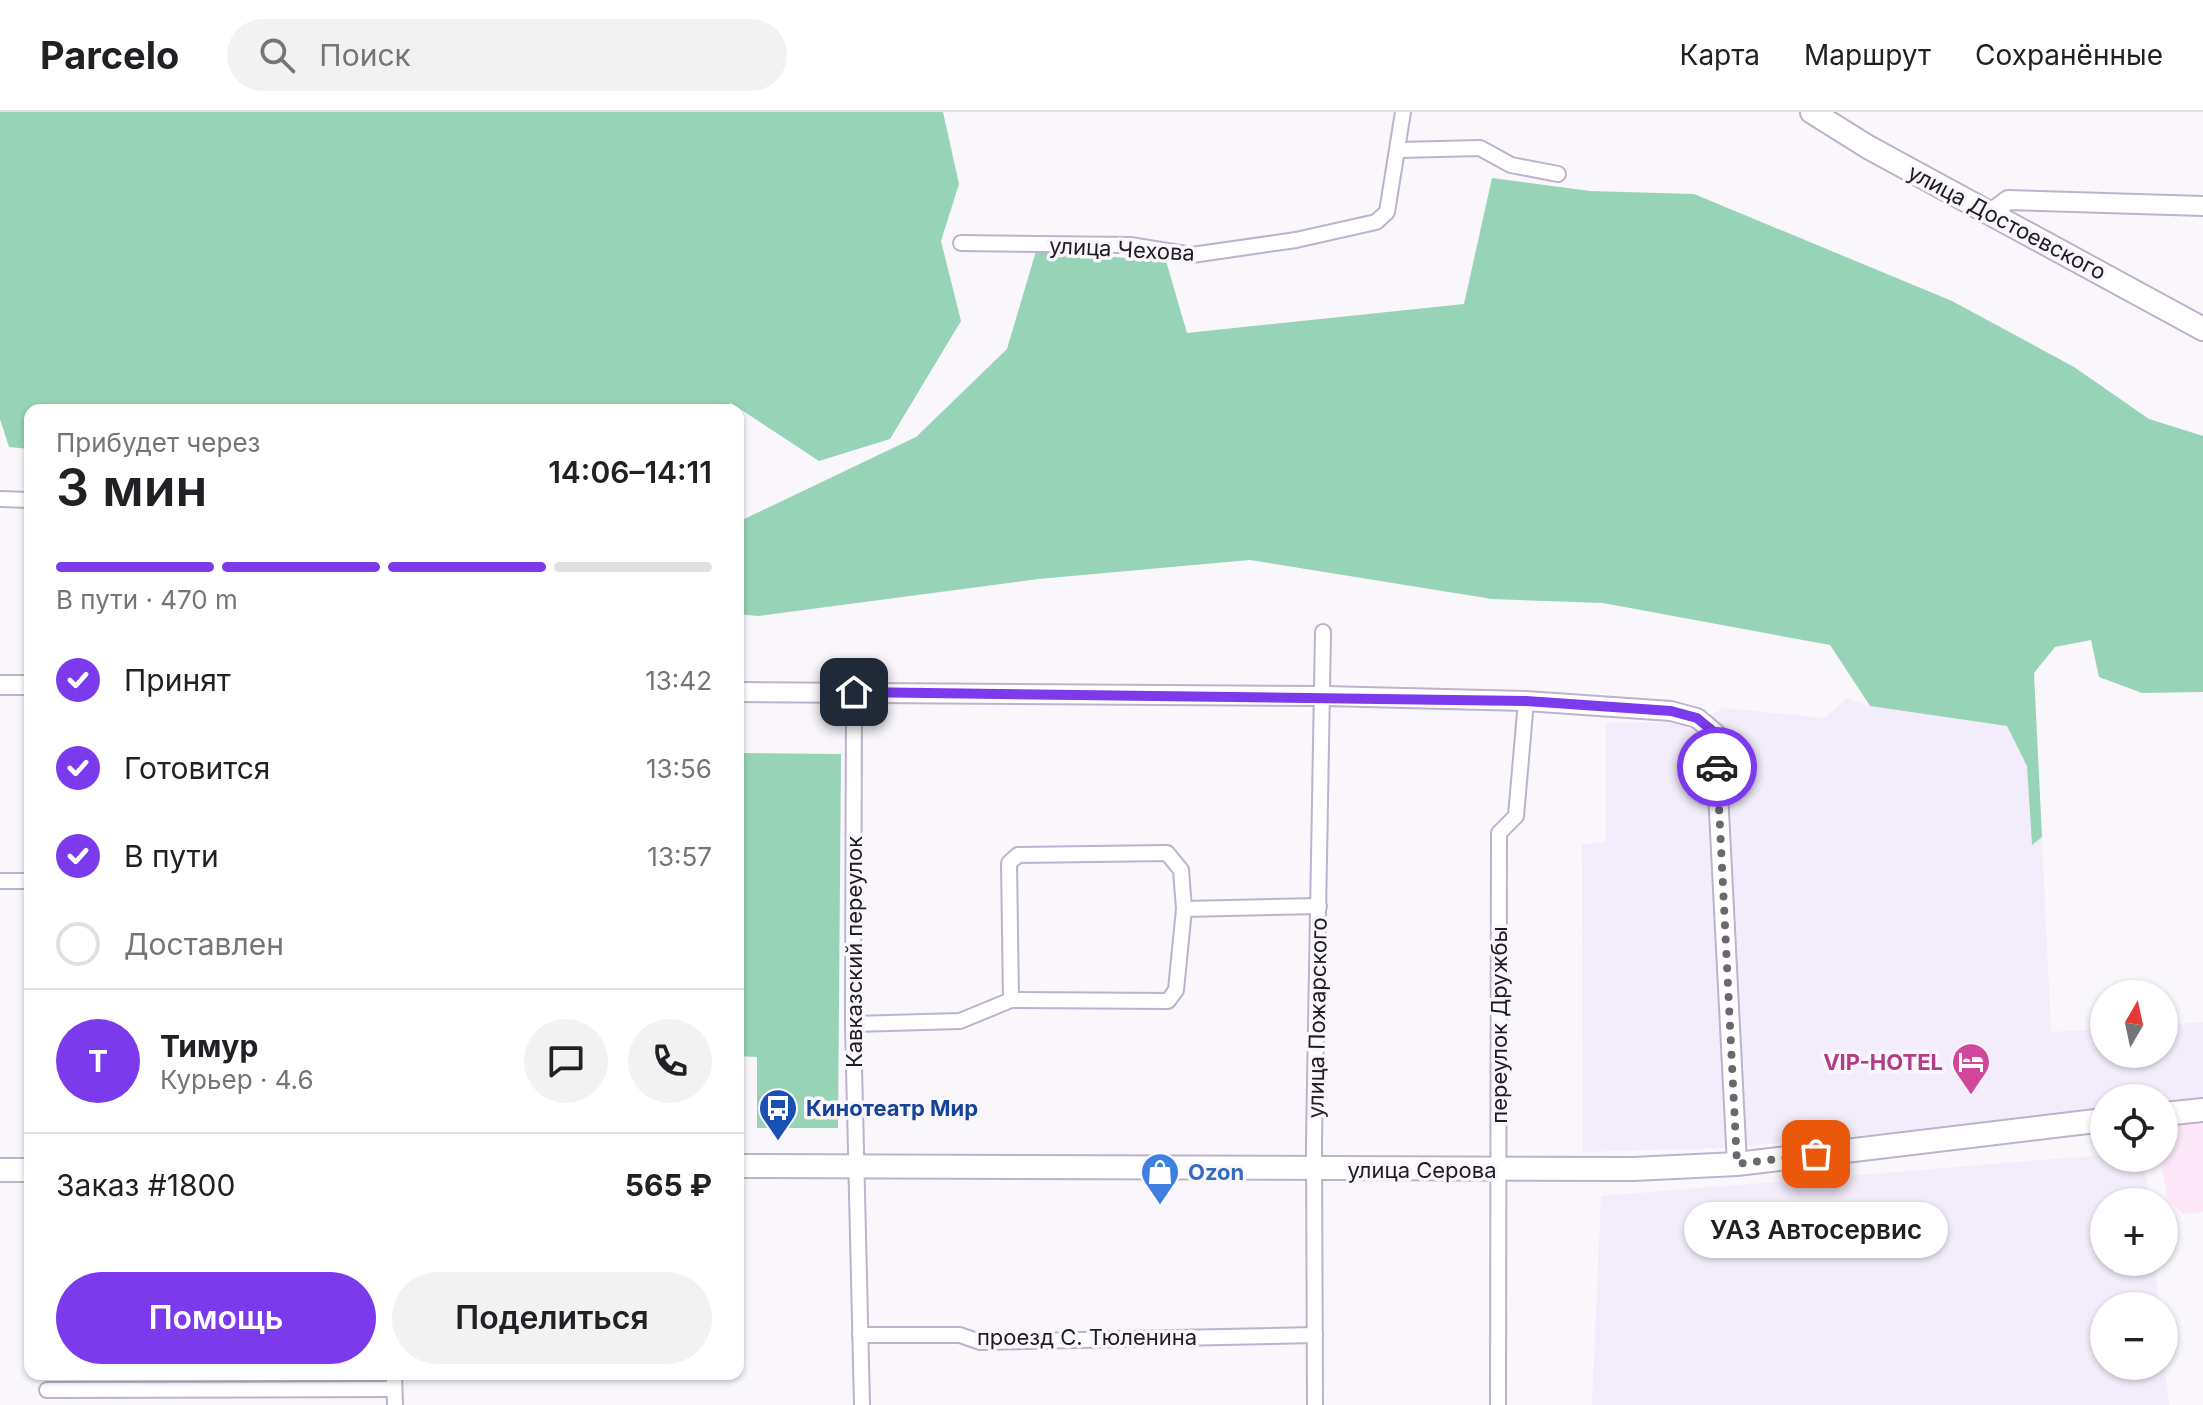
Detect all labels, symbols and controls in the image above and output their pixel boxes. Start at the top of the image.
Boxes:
search box [227,19,787,91]
text: Parcelo [40,32,179,78]
icon: search [255,33,299,77]
text: Поиск [319,37,411,73]
text: Карта [1680,38,1760,72]
text: Маршрут [1804,38,1931,72]
text: Сохранённые [1975,38,2163,72]
street label: улица Достоевского [1904,159,2110,285]
street label: улица Чехова [1048,232,1196,266]
text: Прибудет через [56,427,260,458]
text: 14:06–14:11 [548,454,712,490]
text: 3 мин [56,456,207,519]
text: В пути · 470 m [56,584,238,615]
icon: check [56,658,100,702]
pin [820,658,888,726]
text: Принят [124,662,231,698]
text: 13:42 [645,665,712,696]
icon: home [832,670,876,714]
courier [1677,727,1757,807]
icon: car [1695,745,1739,789]
icon: check [56,746,100,790]
text: Готовится [124,750,270,786]
text: 13:56 [646,753,712,784]
icon: check [56,834,100,878]
street label: Кавказский переулок [841,836,867,1068]
text: В пути [124,838,219,874]
text: 13:57 [647,841,712,872]
street label: улица Пожарского [1302,917,1332,1119]
text: Доставлен [124,926,284,962]
street label: переулок Дружбы [1486,926,1512,1124]
north arrow [2090,980,2178,1068]
map controls [2090,980,2178,1380]
button: chat [524,1019,608,1103]
button: phone [628,1019,712,1103]
text: Тимур [160,1028,258,1064]
hotel icon: VIP-HOTEL [1950,1041,1992,1096]
text: Т [88,1043,108,1079]
place label: VIP-HOTEL [1823,1049,1943,1075]
text: Курьер · 4.6 [160,1064,314,1095]
button: locate [2090,1084,2178,1172]
bus stop icon: Кинотеатр Мир [757,1087,799,1142]
place label: Кинотеатр Мир [806,1095,978,1121]
pin [1782,1120,1850,1188]
icon: bag [1794,1132,1838,1176]
shop icon: Ozon [1139,1151,1181,1206]
street label: улица Серова [1347,1157,1497,1183]
place label: Ozon [1188,1159,1244,1185]
text: Заказ #1800 [56,1167,235,1203]
text: 565 ₽ [625,1167,712,1203]
button: + [2090,1188,2178,1276]
callout: УАЗ Автосервис [1684,1202,1948,1258]
text: УАЗ Автосервис [1710,1214,1922,1245]
button: Помощь [56,1272,376,1364]
button: Поделиться [392,1272,712,1364]
button: − [2090,1292,2178,1380]
street label: проезд С. Тюленина [977,1324,1197,1350]

